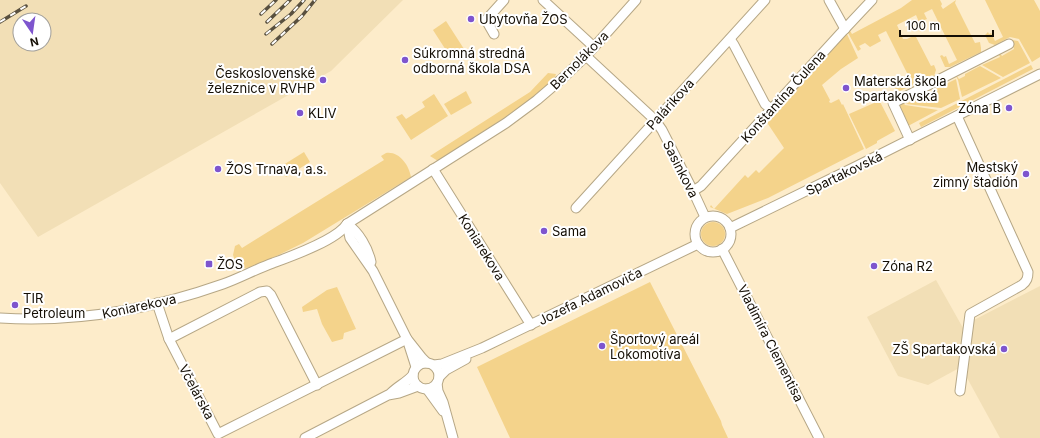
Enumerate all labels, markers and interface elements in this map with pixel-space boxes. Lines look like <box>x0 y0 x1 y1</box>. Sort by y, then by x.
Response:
place label: Ubytovňa ŽOS <box>479 11 568 27</box>
north arrow <box>12 12 52 52</box>
scale bar <box>900 12 993 38</box>
marker: Ubytovňa ŽOS <box>466 14 476 24</box>
text: 100 m <box>906 18 940 33</box>
street label: Bernolákova <box>546 27 612 93</box>
text: N <box>29 34 40 50</box>
place label: Súkromná stredná odborná škola DSA <box>413 45 531 76</box>
street label: Konštantína Čulena <box>737 47 829 145</box>
marker: Súkromná stredná odborná škola DSA <box>400 55 410 65</box>
place label: Československé železnice v RVHP <box>207 65 315 96</box>
place label: Materská škola Spartakovská <box>854 73 947 104</box>
marker: Československé železnice v RVHP <box>318 75 328 85</box>
street label: Palárikova <box>643 75 697 133</box>
marker: Materská škola Spartakovská <box>841 83 851 93</box>
place label: Zóna B <box>958 100 1001 116</box>
marker: Zóna B <box>1004 103 1014 113</box>
place label: KLIV <box>308 105 337 121</box>
marker: KLIV <box>295 108 305 118</box>
street label: Sasinkova <box>660 138 702 200</box>
street label: Spartakovská <box>803 148 885 198</box>
place label: Mestský zimný štadión <box>933 159 1018 190</box>
place label: ŽOS Trnava, a.s. <box>226 161 327 177</box>
marker: ŽOS Trnava, a.s. <box>213 164 223 174</box>
marker: Mestský zimný štadión <box>1021 169 1031 179</box>
street label: Koniarekova <box>455 211 509 283</box>
place label: Sama <box>552 223 586 239</box>
marker: Sama <box>539 226 549 236</box>
place label: ŽOS <box>217 256 243 272</box>
place label: Zóna R2 <box>882 258 933 274</box>
marker: ŽOS <box>204 259 214 269</box>
marker: Zóna R2 <box>869 261 879 271</box>
street label: Jozefa Adamoviča <box>535 264 645 328</box>
street label: Vladimíra Clementisa <box>735 282 807 404</box>
place label: TIR Petroleum <box>23 290 85 321</box>
street label: Koniarekova <box>100 290 178 322</box>
marker: TIR Petroleum <box>10 300 20 310</box>
place label: Športový areál Lokomotíva <box>610 331 699 362</box>
marker: Športový areál Lokomotíva <box>597 341 607 351</box>
place label: ZŠ Spartakovská <box>892 341 996 357</box>
marker: ZŠ Spartakovská <box>999 344 1009 354</box>
street label: Včelárska <box>176 362 218 422</box>

